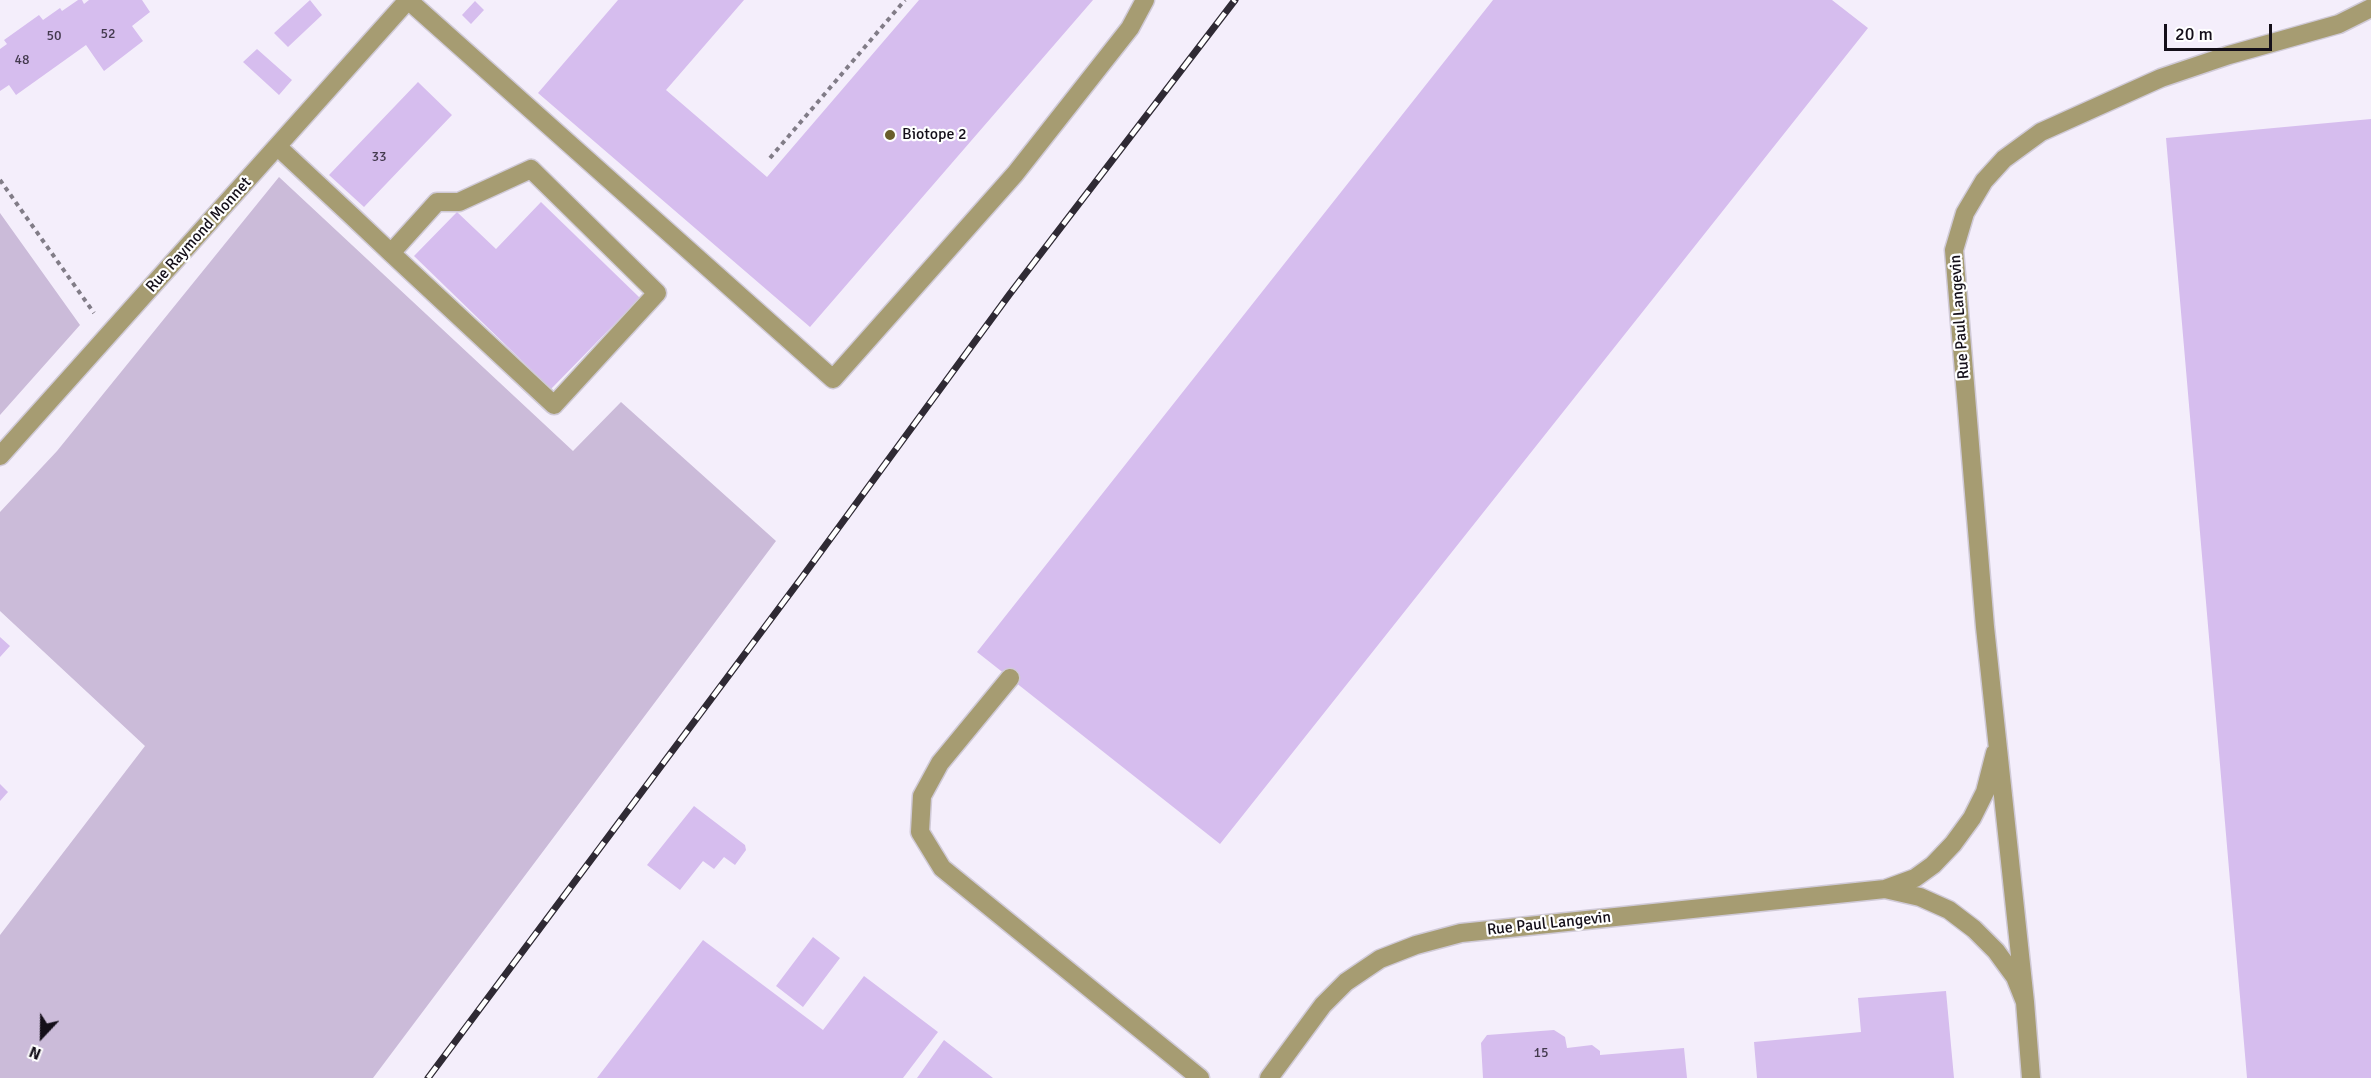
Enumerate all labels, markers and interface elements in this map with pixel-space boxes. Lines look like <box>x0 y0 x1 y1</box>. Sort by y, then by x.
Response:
scale bar <box>2167 12 2275 50</box>
text: 20 m <box>2175 23 2213 45</box>
house number: 52 <box>100 26 116 42</box>
house number: 50 <box>46 28 62 44</box>
house number: 48 <box>14 52 30 68</box>
place label: Biotope 2 <box>902 125 967 145</box>
marker: Biotope 2 <box>883 128 897 142</box>
house number: 33 <box>371 149 387 165</box>
street label: Rue Raymond Monnet <box>142 173 256 297</box>
street label: Rue Paul Langevin <box>1946 254 1974 380</box>
street label: Rue Paul Langevin <box>1486 908 1612 940</box>
north arrow <box>12 1006 72 1066</box>
text: N <box>26 1041 44 1064</box>
house number: 15 <box>1533 1045 1549 1061</box>

